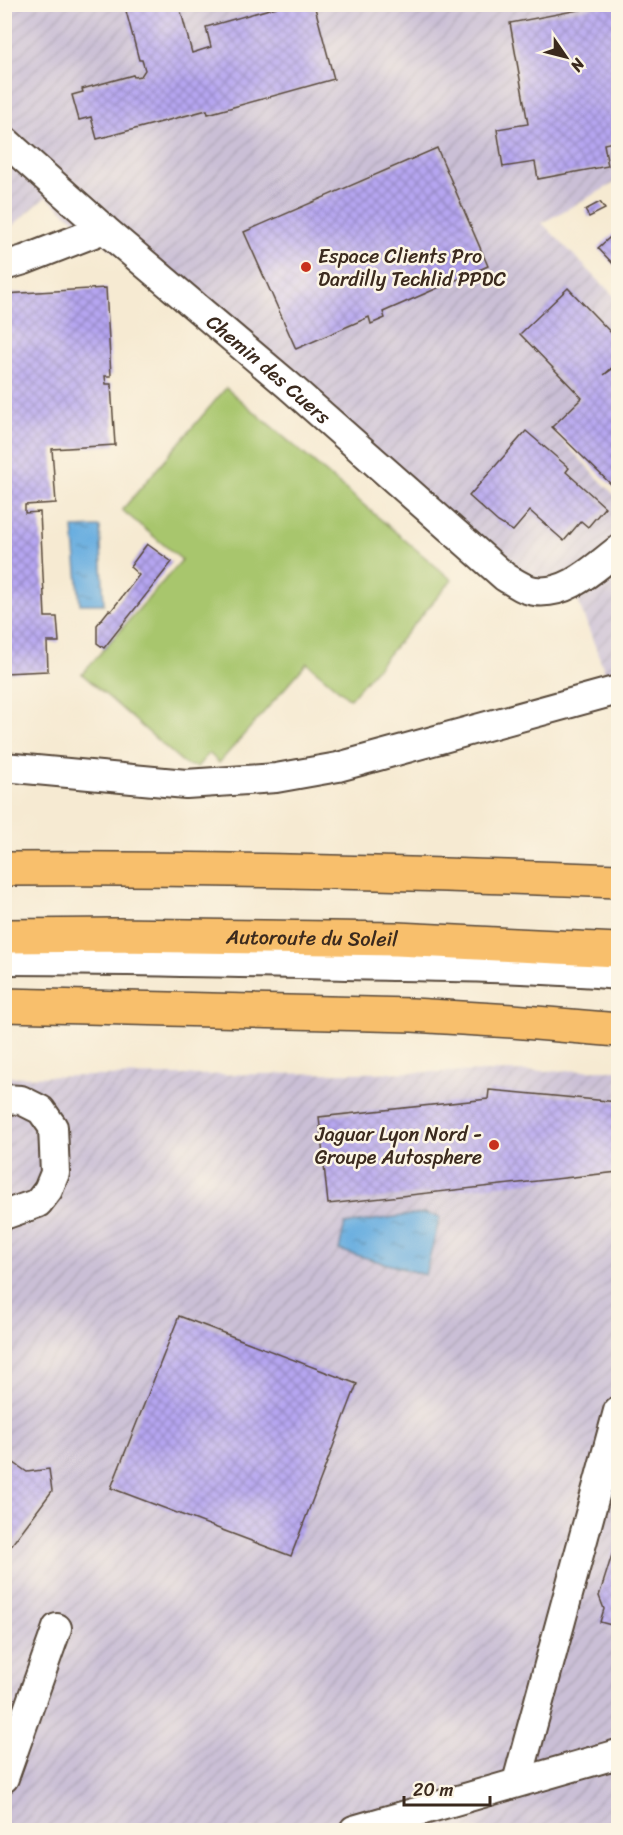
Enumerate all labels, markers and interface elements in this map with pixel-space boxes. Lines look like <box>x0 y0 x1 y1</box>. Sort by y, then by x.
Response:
north arrow <box>536 27 596 87</box>
text: N <box>562 52 594 79</box>
place label: Espace Clients Pro Dardilly Techlid PPDC <box>318 239 506 297</box>
marker: Espace Clients Pro Dardilly Techlid PPDC <box>299 260 313 274</box>
street label: Chemin des Cuers <box>198 305 339 434</box>
street label: Autoroute du Soleil <box>225 920 398 957</box>
place label: Jaguar Lyon Nord - Groupe Autosphere <box>314 1117 482 1175</box>
marker: Jaguar Lyon Nord - Groupe Autosphere <box>487 1138 501 1152</box>
scale bar <box>404 1769 490 1807</box>
text: 20 m <box>413 1774 453 1806</box>

